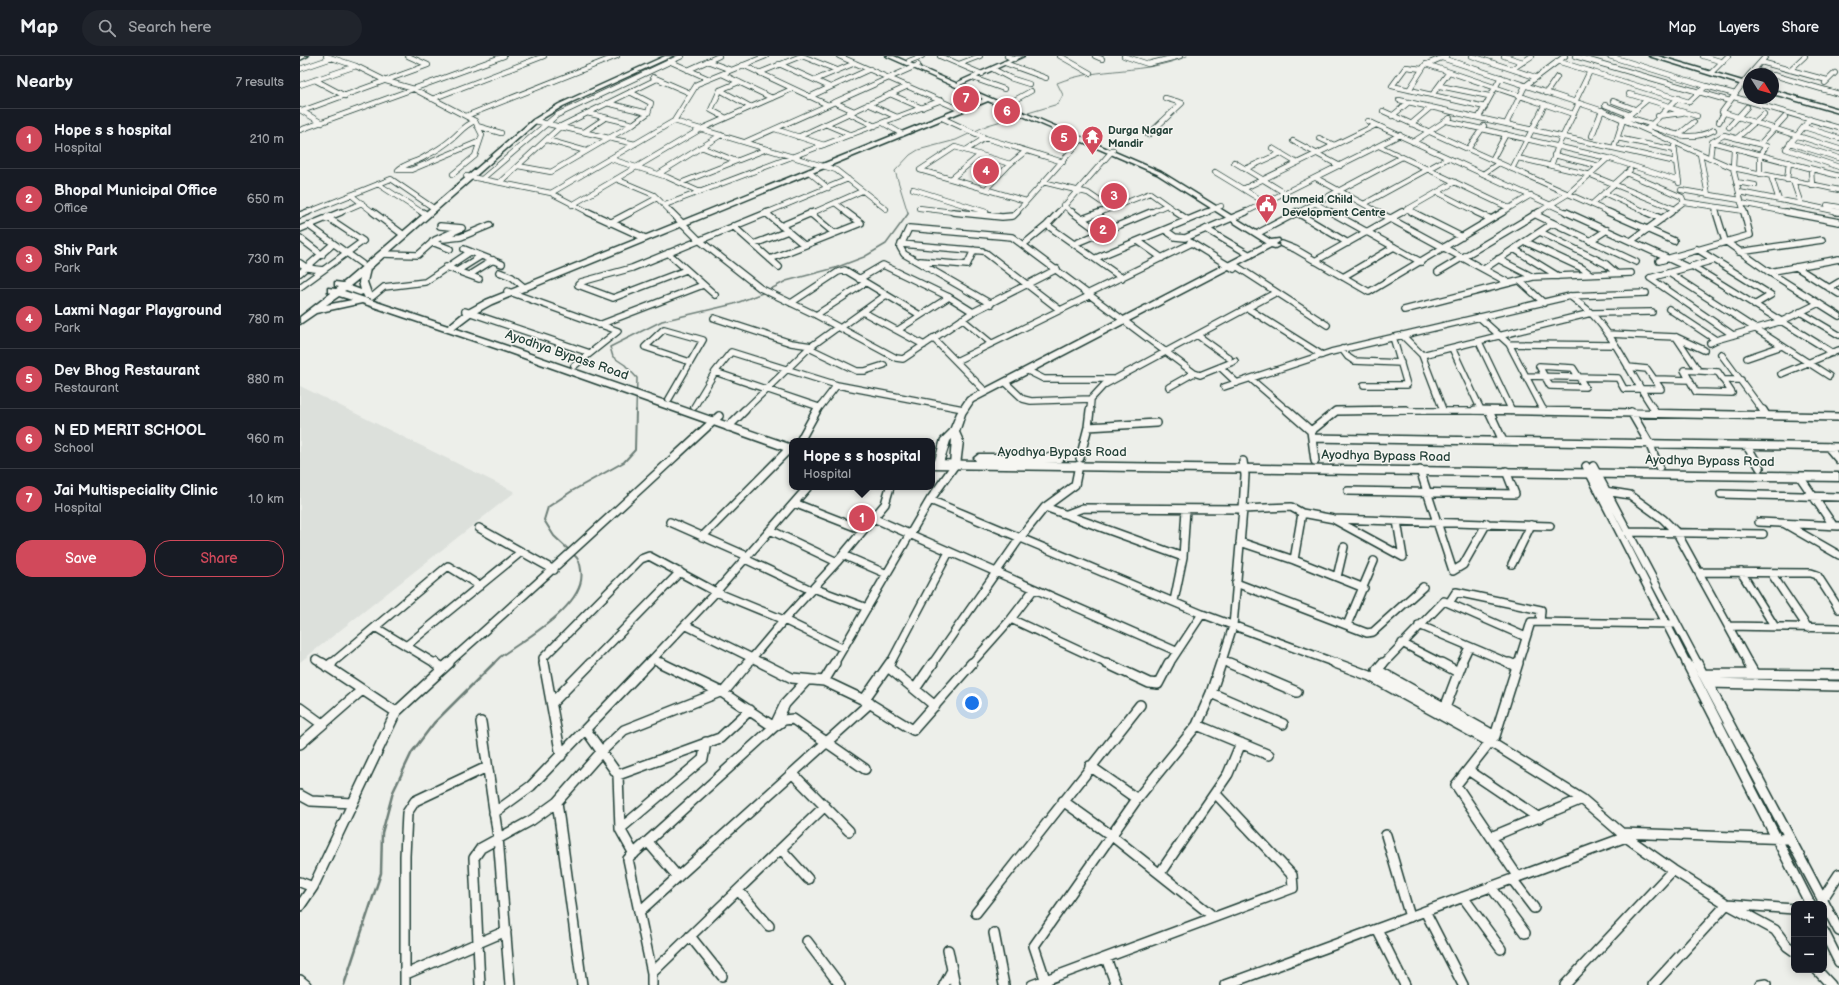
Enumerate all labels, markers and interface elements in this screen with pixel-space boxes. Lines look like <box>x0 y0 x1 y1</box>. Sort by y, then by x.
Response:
search box <box>82 10 362 46</box>
text: Map <box>20 16 58 39</box>
icon: search <box>96 17 118 39</box>
text: Search here <box>128 18 211 37</box>
text: Map <box>1668 19 1696 36</box>
text: Layers <box>1718 19 1760 36</box>
text: Share <box>1782 19 1819 36</box>
north arrow <box>1743 68 1779 104</box>
text: Nearby <box>16 72 73 92</box>
text: 7 results <box>236 74 284 90</box>
pin: 7 <box>953 84 979 114</box>
pin: 6 <box>994 96 1020 126</box>
text: Hope s s hospital <box>54 121 171 140</box>
pin: 5 <box>1051 123 1077 153</box>
temple icon: Durga Nagar Mandir <box>1079 123 1105 156</box>
place label: Durga Nagar Mandir <box>1108 124 1174 150</box>
text: 1 <box>26 131 32 147</box>
text: 210 m <box>250 131 284 147</box>
text: Hospital <box>54 140 102 156</box>
pin: 4 <box>973 156 999 186</box>
text: Bhopal Municipal Office <box>54 181 217 200</box>
pin: 3 <box>1101 181 1127 211</box>
text: 2 <box>25 191 33 207</box>
text: 650 m <box>247 191 284 207</box>
public building icon: Ummeid Child Development Centre <box>1254 192 1280 225</box>
place label: Ummeid Child Development Centre <box>1282 193 1386 219</box>
text: Office <box>54 200 88 216</box>
pin: 2 <box>1090 215 1116 245</box>
text: Shiv Park <box>54 241 117 260</box>
text: 3 <box>25 251 33 267</box>
text: 730 m <box>248 251 284 267</box>
text: Park <box>54 260 80 276</box>
text: Laxmi Nagar Playground <box>54 301 222 320</box>
text: 4 <box>25 311 33 327</box>
text: 780 m <box>248 311 284 327</box>
text: Park <box>54 320 80 336</box>
street label: Ayodhya Bypass Road <box>503 326 631 384</box>
text: Dev Bhog Restaurant <box>54 361 200 380</box>
text: 5 <box>25 371 33 387</box>
text: 880 m <box>247 371 284 387</box>
text: Restaurant <box>54 380 119 396</box>
text: N ED MERIT SCHOOL <box>54 421 206 440</box>
text: 6 <box>25 431 33 447</box>
text: 960 m <box>247 431 284 447</box>
popup <box>789 438 935 490</box>
text: School <box>54 440 94 456</box>
street label: Ayodhya Bypass Road <box>997 444 1127 460</box>
text: Hope s s hospital <box>803 447 921 466</box>
street label: Ayodhya Bypass Road <box>1321 447 1451 465</box>
street label: Ayodhya Bypass Road <box>1645 452 1775 470</box>
text: Hospital <box>803 466 851 482</box>
text: Jai Multispeciality Clinic <box>54 481 218 500</box>
text: 7 <box>25 491 33 507</box>
text: 1.0 km <box>248 491 284 507</box>
text: Hospital <box>54 500 102 516</box>
pin: 1 <box>849 503 875 533</box>
button: Save <box>16 540 146 577</box>
button: Share <box>154 540 284 577</box>
your location <box>962 693 982 713</box>
map controls <box>1791 901 1827 973</box>
button: + <box>1791 901 1827 937</box>
button: − <box>1791 937 1827 973</box>

